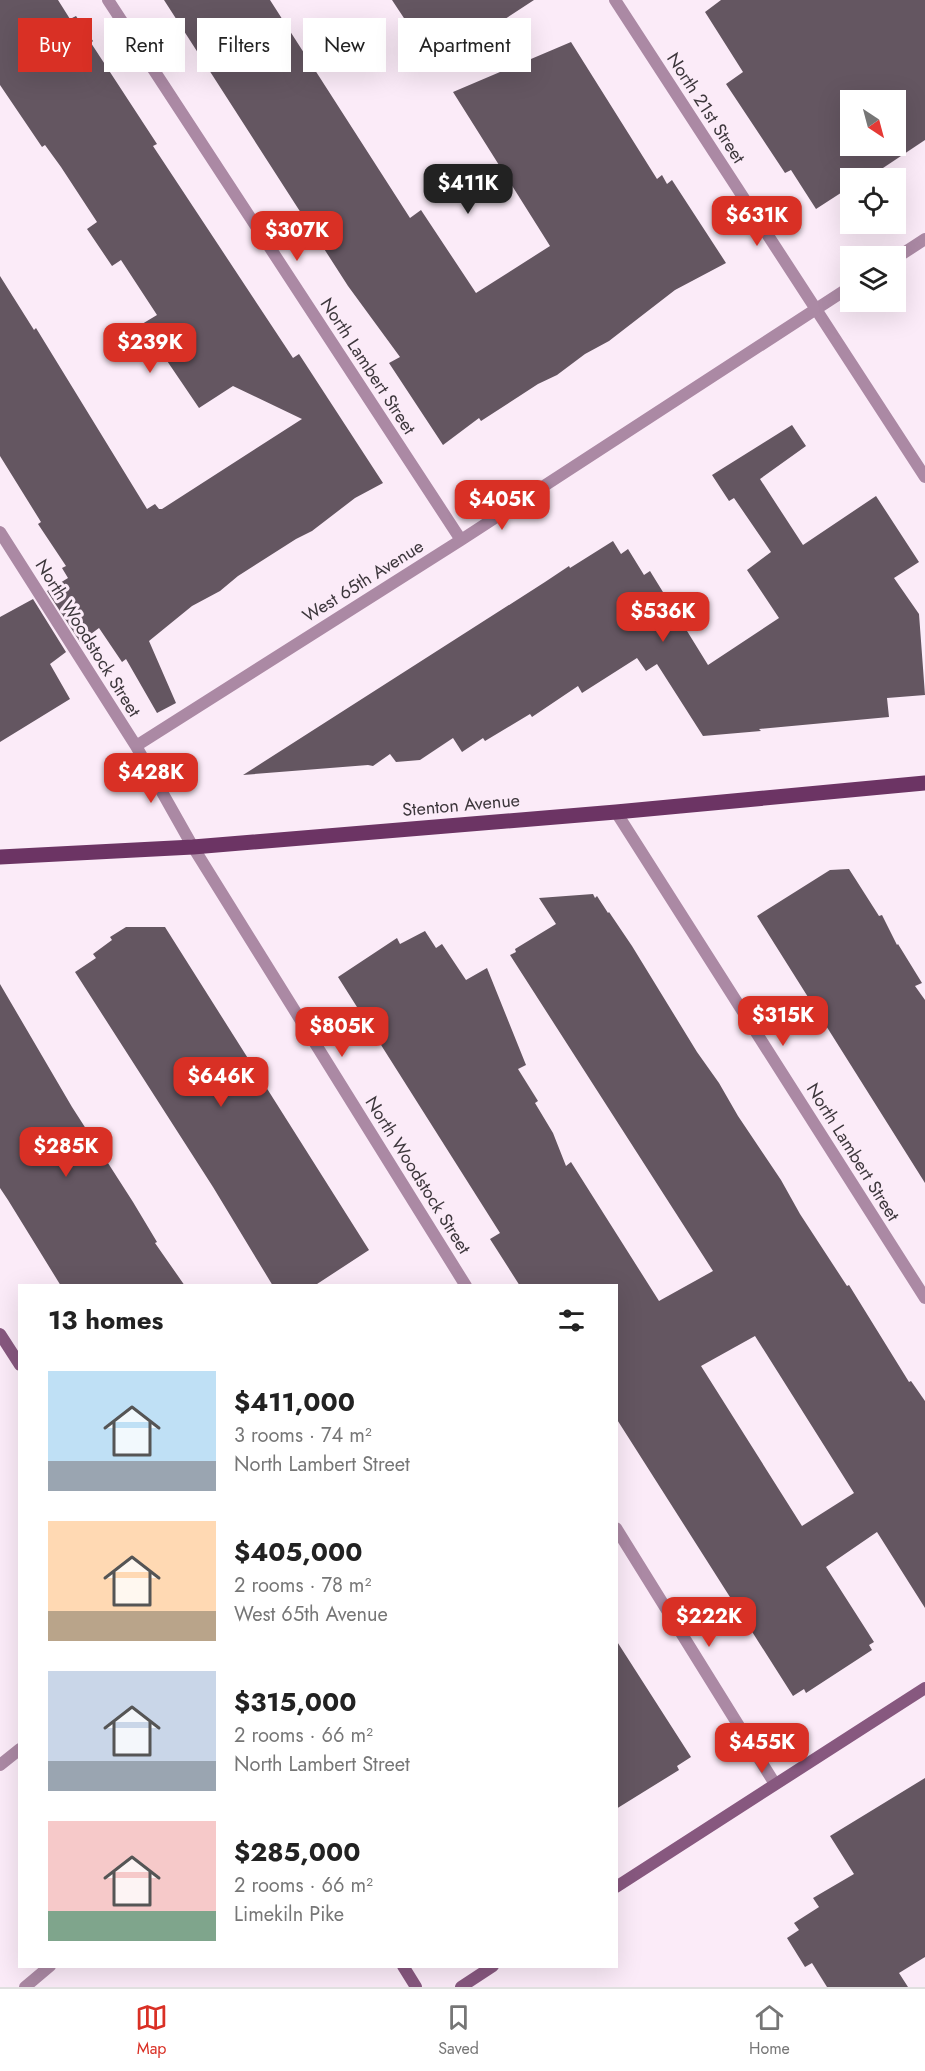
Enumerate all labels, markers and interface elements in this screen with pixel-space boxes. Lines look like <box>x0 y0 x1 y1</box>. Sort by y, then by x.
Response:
chip: Buy <box>18 18 92 72</box>
chip: Rent <box>104 18 185 72</box>
chip: Filters <box>197 18 291 72</box>
chip: New <box>303 18 386 72</box>
chip: Apartment <box>398 18 531 72</box>
street label: North 21st Street <box>660 48 752 169</box>
north arrow <box>840 90 906 156</box>
map controls <box>840 90 906 312</box>
pin: $411K <box>426 164 510 215</box>
button: locate <box>840 168 906 234</box>
text: $411K <box>438 169 498 198</box>
pin: $631K <box>715 196 799 247</box>
text: $631K <box>726 201 788 230</box>
pin: $307K <box>255 211 339 262</box>
text: $307K <box>265 216 329 245</box>
button: layers <box>840 246 906 312</box>
street label: North Lambert Street <box>314 293 422 440</box>
pin: $239K <box>108 323 192 374</box>
text: $239K <box>117 328 183 357</box>
pin: $405K <box>460 480 544 531</box>
text: $405K <box>469 485 535 514</box>
street label: West 65th Avenue <box>297 533 429 629</box>
street label: North Woodstock Street <box>29 554 148 723</box>
pin: $536K <box>621 592 705 643</box>
text: $536K <box>630 597 696 626</box>
pin: $428K <box>109 753 193 804</box>
text: $428K <box>118 758 184 787</box>
street label: Stenton Avenue <box>401 787 521 823</box>
pin: $315K <box>741 996 825 1047</box>
text: $315K <box>752 1001 814 1030</box>
pin: $805K <box>300 1007 384 1058</box>
text: $805K <box>309 1012 375 1041</box>
pin: $646K <box>179 1057 263 1108</box>
text: $646K <box>187 1062 255 1091</box>
street label: North Lambert Street <box>800 1078 906 1227</box>
street label: North Woodstock Street <box>359 1091 478 1260</box>
pin: $285K <box>24 1127 108 1178</box>
text: $285K <box>34 1132 98 1161</box>
text: 13 homes <box>48 1301 163 1339</box>
icon: filters <box>555 1304 588 1337</box>
text: $411,000 <box>234 1383 355 1421</box>
icon: home <box>96 1395 168 1467</box>
text: 3 rooms · 74 m² <box>234 1421 372 1450</box>
text: North Lambert Street <box>234 1450 410 1479</box>
text: $405,000 <box>234 1533 362 1571</box>
icon: home <box>96 1545 168 1617</box>
text: 2 rooms · 78 m² <box>234 1571 371 1600</box>
pin: $222K <box>667 1597 751 1648</box>
text: West 65th Avenue <box>234 1600 388 1629</box>
text: $222K <box>676 1602 742 1631</box>
text: $315,000 <box>234 1683 356 1721</box>
icon: home <box>96 1695 168 1767</box>
text: 2 rooms · 66 m² <box>234 1721 373 1750</box>
pin: $455K <box>720 1723 804 1774</box>
text: $455K <box>729 1728 795 1757</box>
text: North Lambert Street <box>234 1750 410 1779</box>
text: $285,000 <box>234 1833 360 1871</box>
icon: home <box>96 1845 168 1917</box>
text: 2 rooms · 66 m² <box>234 1871 373 1900</box>
text: Limekiln Pike <box>234 1900 344 1929</box>
tab: Map <box>135 2001 168 2060</box>
tab: Saved <box>438 2001 479 2060</box>
tab: Home <box>749 2001 790 2060</box>

